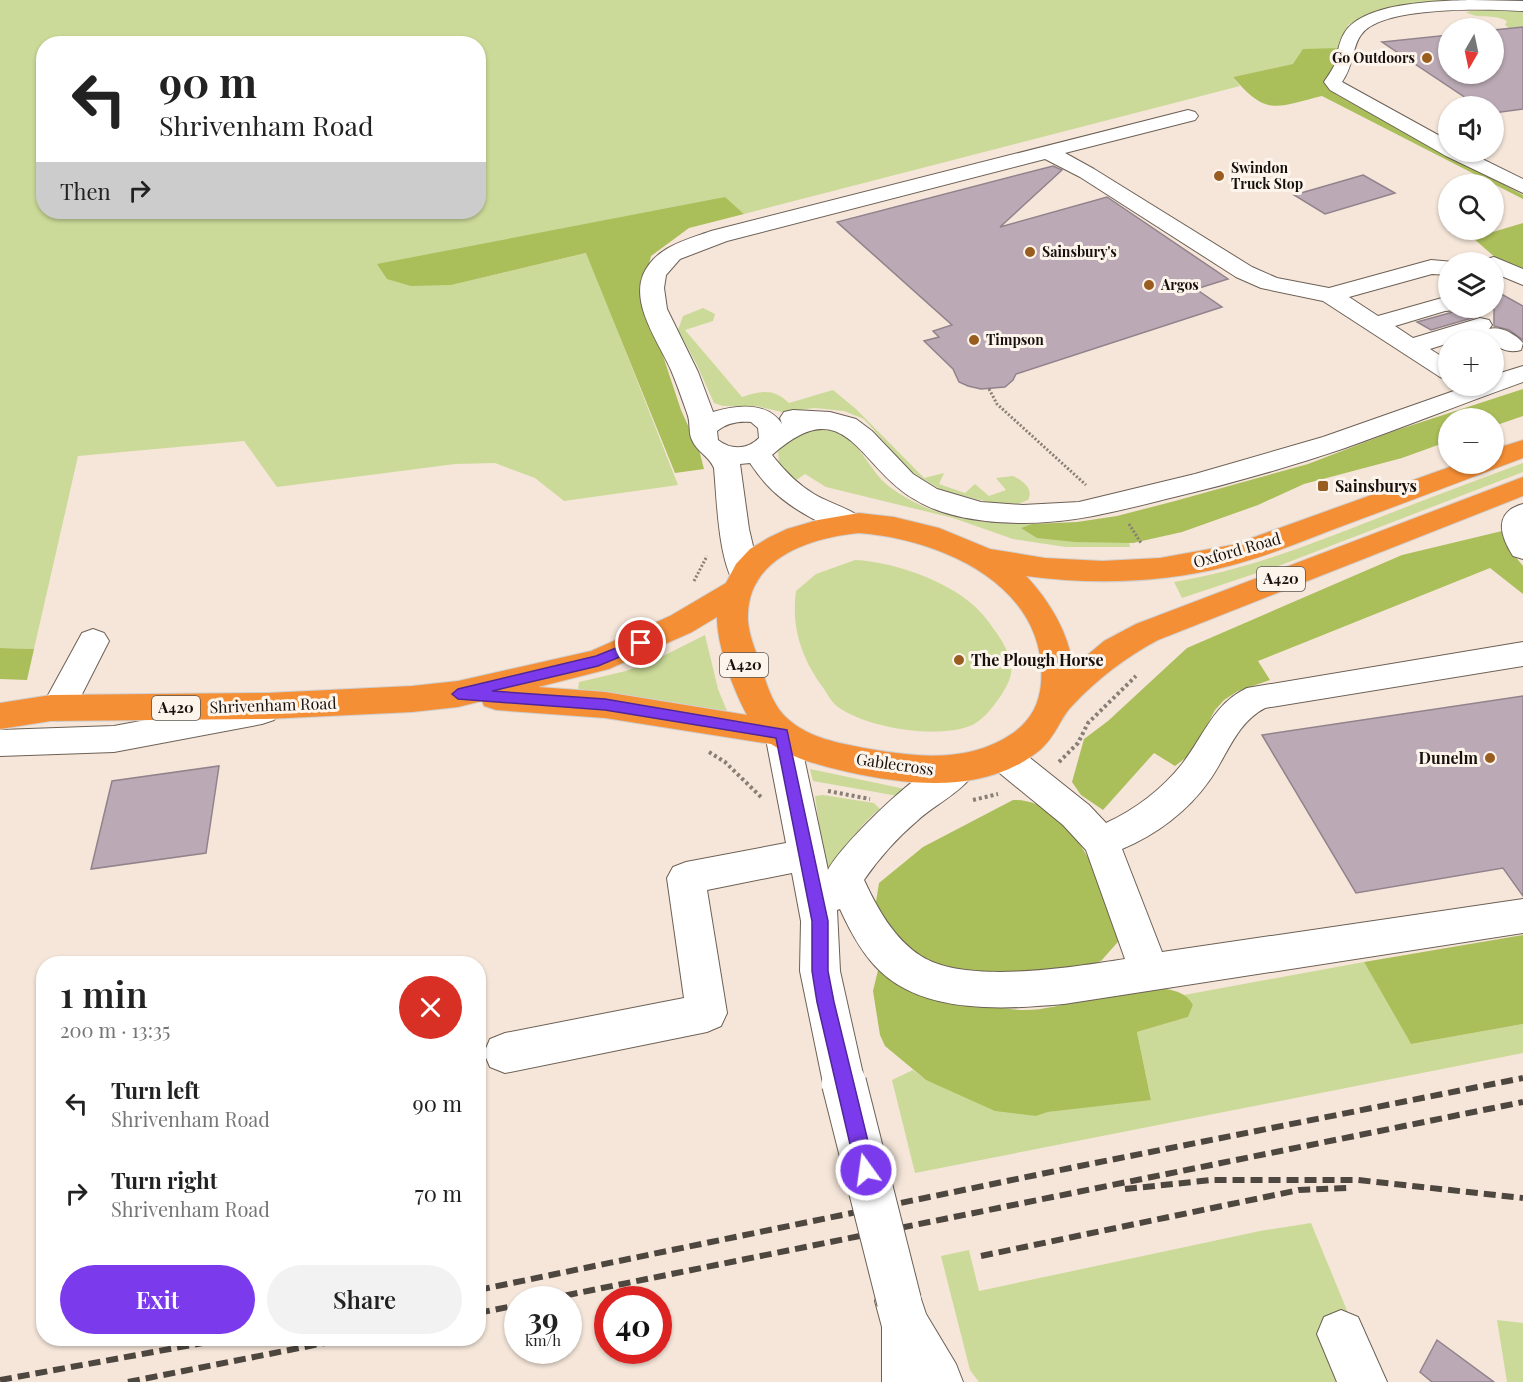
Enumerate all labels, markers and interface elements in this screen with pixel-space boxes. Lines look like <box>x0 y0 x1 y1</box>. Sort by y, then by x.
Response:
north arrow <box>1438 18 1504 84</box>
map controls <box>1438 18 1504 474</box>
place label: Go Outdoors <box>1332 48 1415 67</box>
marker: Go Outdoors <box>1420 51 1434 65</box>
text: 90 m <box>159 53 257 109</box>
icon: left <box>60 60 138 138</box>
button: sound <box>1438 96 1504 162</box>
text: Shrivenham Road <box>159 107 374 143</box>
place label: Swindon Truck Stop <box>1231 158 1303 193</box>
marker: Swindon Truck Stop <box>1212 169 1226 183</box>
icon: right <box>123 174 156 207</box>
button: search <box>1438 174 1504 240</box>
text: Then <box>60 176 111 206</box>
place label: Sainsbury's <box>1042 242 1117 261</box>
marker: Sainsbury's <box>1023 245 1037 259</box>
button: layers <box>1438 252 1504 318</box>
place label: Argos <box>1160 275 1199 294</box>
marker: Argos <box>1142 278 1156 292</box>
place label: Timpson <box>986 330 1044 349</box>
button: + <box>1438 330 1504 396</box>
marker: Timpson <box>967 333 981 347</box>
button: − <box>1438 408 1504 474</box>
place label: Sainsburys <box>1335 475 1417 496</box>
marker: Sainsburys <box>1316 479 1330 493</box>
street label: Oxford Road <box>1191 527 1283 572</box>
road number: A420 <box>1257 567 1305 591</box>
pin <box>615 617 666 668</box>
icon: arrive <box>624 626 657 659</box>
place label: The Plough Horse <box>971 649 1104 670</box>
road number: A420 <box>720 653 768 677</box>
marker: The Plough Horse <box>952 653 966 667</box>
street label: Shrivenham Road <box>209 692 337 717</box>
road number: A420 <box>152 696 200 720</box>
place label: Dunelm <box>1419 747 1479 768</box>
street label: Gablecross <box>855 748 935 779</box>
marker: Dunelm <box>1483 751 1497 765</box>
text: 1 min <box>60 969 148 1017</box>
button: close <box>399 976 462 1039</box>
text: 200 m · 13:35 <box>60 1016 170 1043</box>
text: Turn left <box>111 1075 200 1105</box>
icon: left <box>60 1087 93 1120</box>
text: 90 m <box>413 1088 462 1118</box>
text: Shrivenham Road <box>111 1105 270 1132</box>
position arrow <box>834 1138 898 1202</box>
text: Turn right <box>111 1165 217 1195</box>
icon: right <box>60 1177 93 1210</box>
text: 70 m <box>415 1178 462 1208</box>
text: Shrivenham Road <box>111 1195 270 1222</box>
button: Exit <box>60 1265 255 1334</box>
button: Share <box>267 1265 462 1334</box>
speed limit sign: 40 <box>594 1286 672 1364</box>
text: 39 <box>527 1298 559 1338</box>
text: km/h <box>525 1330 561 1350</box>

